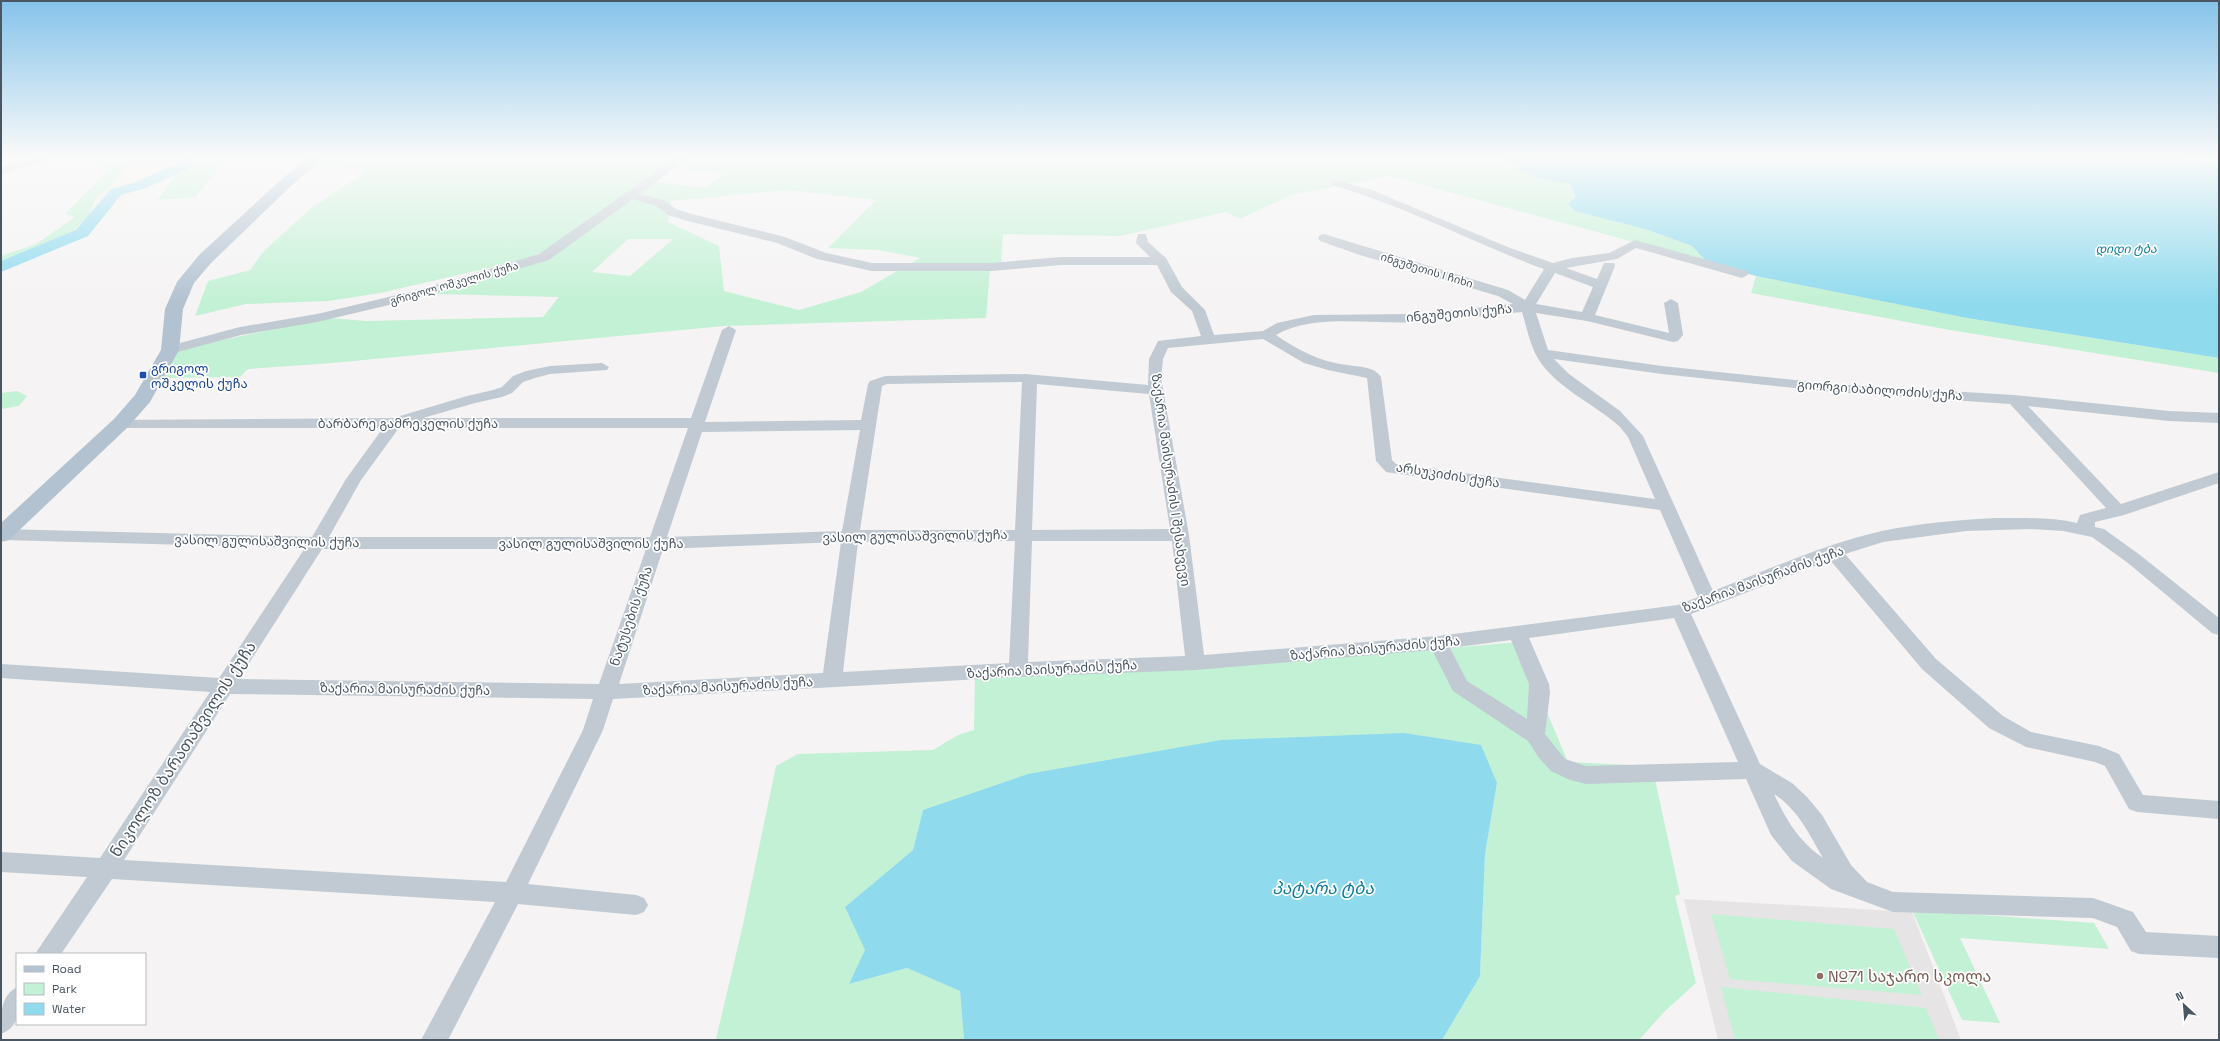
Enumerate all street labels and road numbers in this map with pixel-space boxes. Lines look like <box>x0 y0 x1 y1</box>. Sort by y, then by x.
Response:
street label: ინგუშეთის I ჩიხი <box>1379 249 1475 291</box>
street label: გრიგოლ ოშკელის ქუჩა <box>388 258 520 308</box>
street label: ინგუშეთის ქუჩა <box>1405 300 1513 326</box>
street label: ზაქარია მაისურაძის I შესახვევი <box>1148 373 1194 587</box>
street label: გიორგი ბაბილოძის ქუჩა <box>1797 376 1963 404</box>
street label: ბარბარე გამრეკელის ქუჩა <box>318 415 498 432</box>
street label: არსუკიძის ქუჩა <box>1395 458 1501 492</box>
street label: ვასილ გულისაშვილის ქუჩა <box>822 526 1008 546</box>
street label: ვასილ გულისაშვილის ქუჩა <box>174 531 360 551</box>
street label: ვასილ გულისაშვილის ქუჩა <box>498 535 684 552</box>
street label: ზაქარია მაისურაძის ქუჩა <box>1680 542 1846 616</box>
street label: ნატუსების ქუჩა <box>606 564 656 668</box>
street label: ზაქარია მაისურაძის ქუჩა <box>1289 632 1461 664</box>
street label: ნიკოლოზ ბარათაშვილის ქუჩა <box>105 637 261 861</box>
street label: ზაქარია მაისურაძის ქუჩა <box>966 656 1138 682</box>
street label: ზაქარია მაისურაძის ქუჩა <box>642 673 814 699</box>
street label: ზაქარია მაისურაძის ქუჩა <box>320 679 490 699</box>

